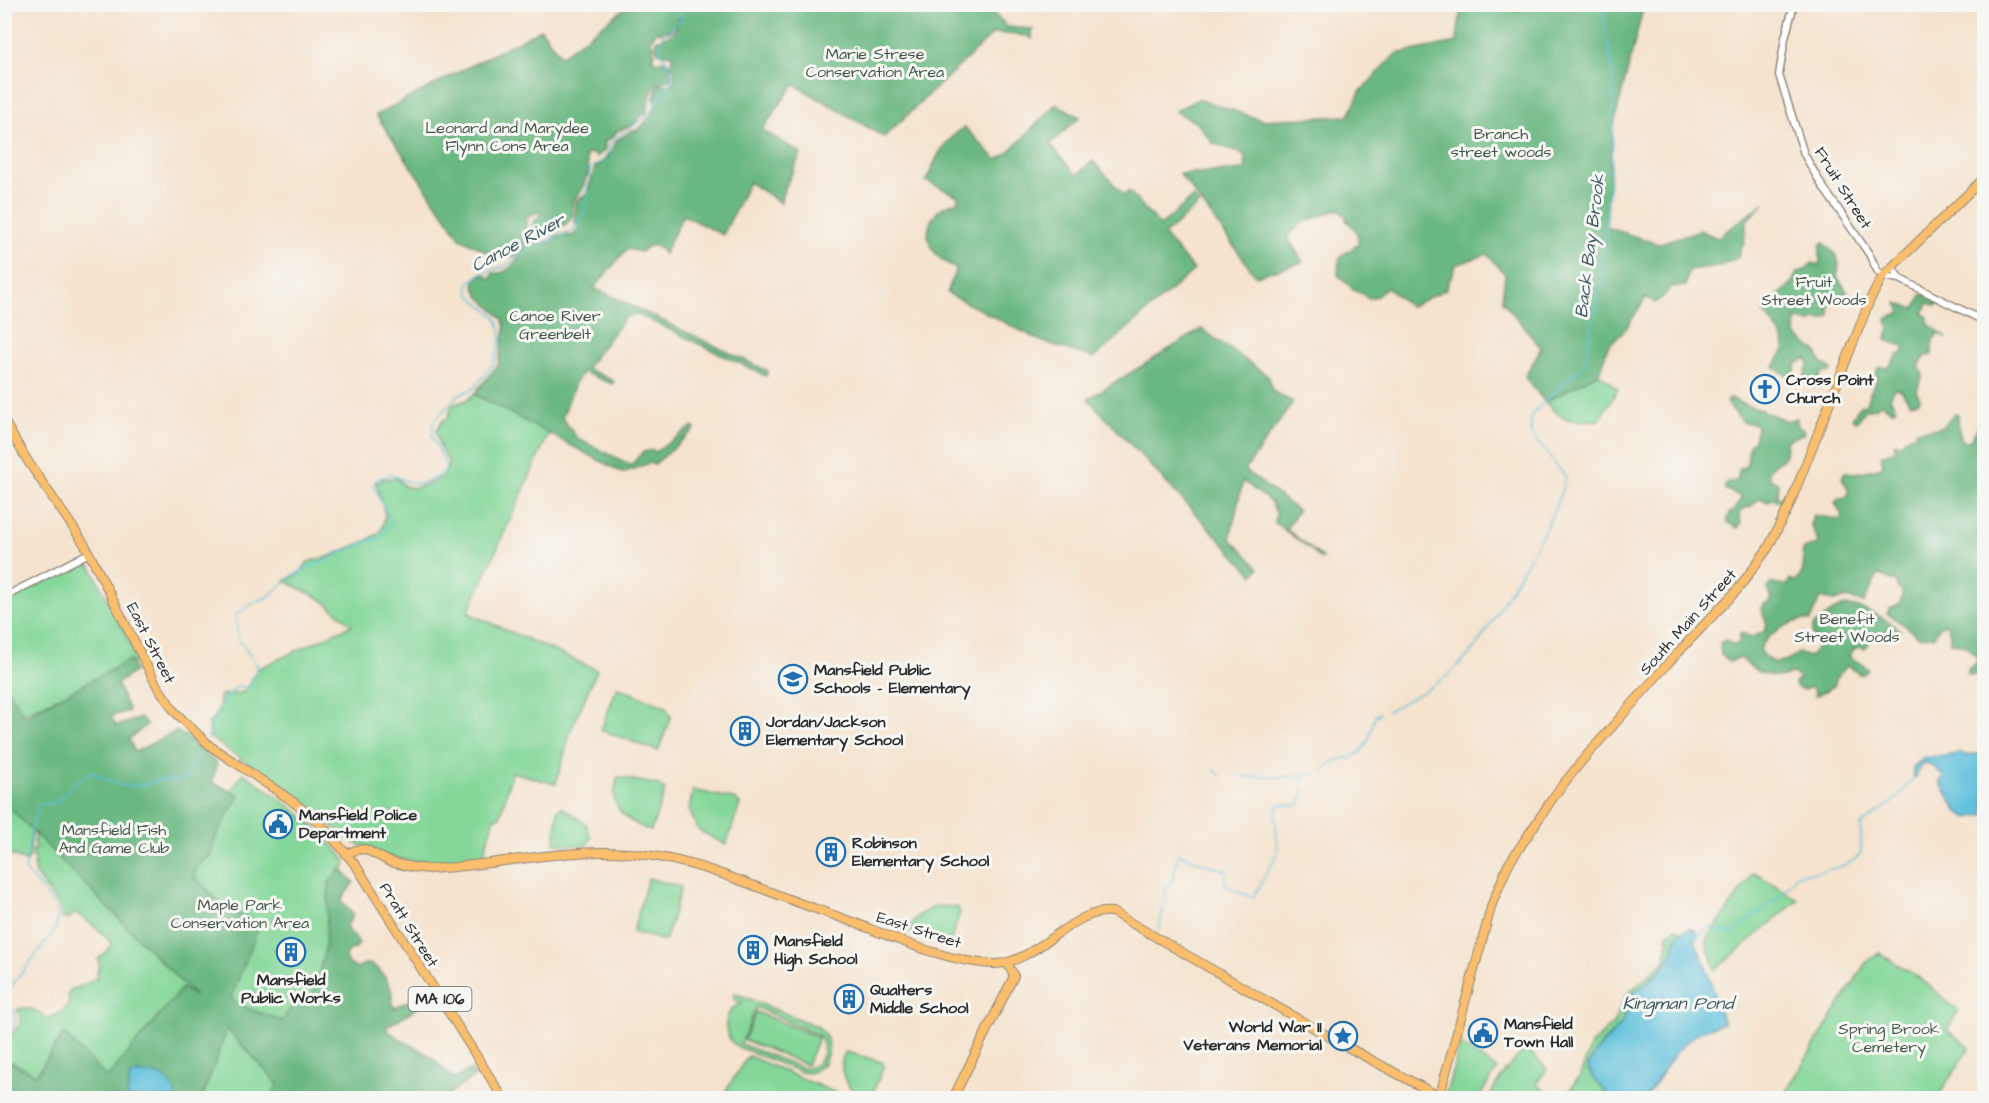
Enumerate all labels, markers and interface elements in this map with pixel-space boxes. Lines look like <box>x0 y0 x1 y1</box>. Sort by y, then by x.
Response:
park label: Marie Strese Conservation Area <box>806 43 944 83</box>
park label: Leonard and Marydee Flynn Cons Area <box>425 117 589 158</box>
park label: Branch street woods <box>1451 123 1551 163</box>
street label: Fruit Street <box>1809 143 1877 234</box>
water label: Back Bay Brook <box>1569 172 1612 319</box>
water label: Canoe River <box>467 207 571 278</box>
park label: Fruit Street Woods <box>1761 271 1867 311</box>
park label: Canoe River Greenbelt <box>509 305 601 345</box>
place label: Cross Point Church <box>1786 369 1874 409</box>
church icon: Cross Point Church <box>1749 373 1781 405</box>
street label: South Main Street <box>1634 564 1742 680</box>
street label: East Street <box>121 599 181 688</box>
park label: Benefit Street Woods <box>1794 608 1900 648</box>
place label: Mansfield Public Schools - Elementary <box>813 659 971 700</box>
school or university icon: Mansfield Public Schools - Elementary <box>777 663 809 695</box>
place label: Jordan/Jackson Elementary School <box>765 711 904 752</box>
building icon: Jordan/Jackson Elementary School <box>729 715 761 747</box>
place label: Mansfield Police Department <box>299 804 417 844</box>
public building icon: Mansfield Police Department <box>262 808 294 840</box>
park label: Mansfield Fish And Game Club <box>59 819 169 859</box>
place label: Robinson Elementary School <box>852 832 990 873</box>
building icon: Robinson Elementary School <box>815 836 847 868</box>
street label: Pratt Street <box>374 879 444 972</box>
park label: Maple Park Conservation Area <box>171 894 309 934</box>
street label: East Street <box>874 906 965 954</box>
place label: Mansfield High School <box>774 930 858 972</box>
building icon: Mansfield High School <box>737 934 769 966</box>
building icon: Mansfield Public Works <box>275 936 307 968</box>
place label: Mansfield Public Works <box>241 969 341 1009</box>
place label: Qualters Middle School <box>870 979 969 1019</box>
building icon: Qualters Middle School <box>833 983 865 1015</box>
road number: MA 106 <box>408 987 472 1011</box>
water label: Kingman Pond <box>1622 991 1737 1017</box>
place label: Mansfield Town Hall <box>1503 1013 1574 1053</box>
place label: World War II Veterans Memorial <box>1183 1016 1322 1056</box>
public building icon: Mansfield Town Hall <box>1467 1017 1499 1049</box>
park label: Spring Brook Cemetery <box>1838 1018 1940 1059</box>
place icon: World War II Veterans Memorial <box>1327 1020 1359 1052</box>

